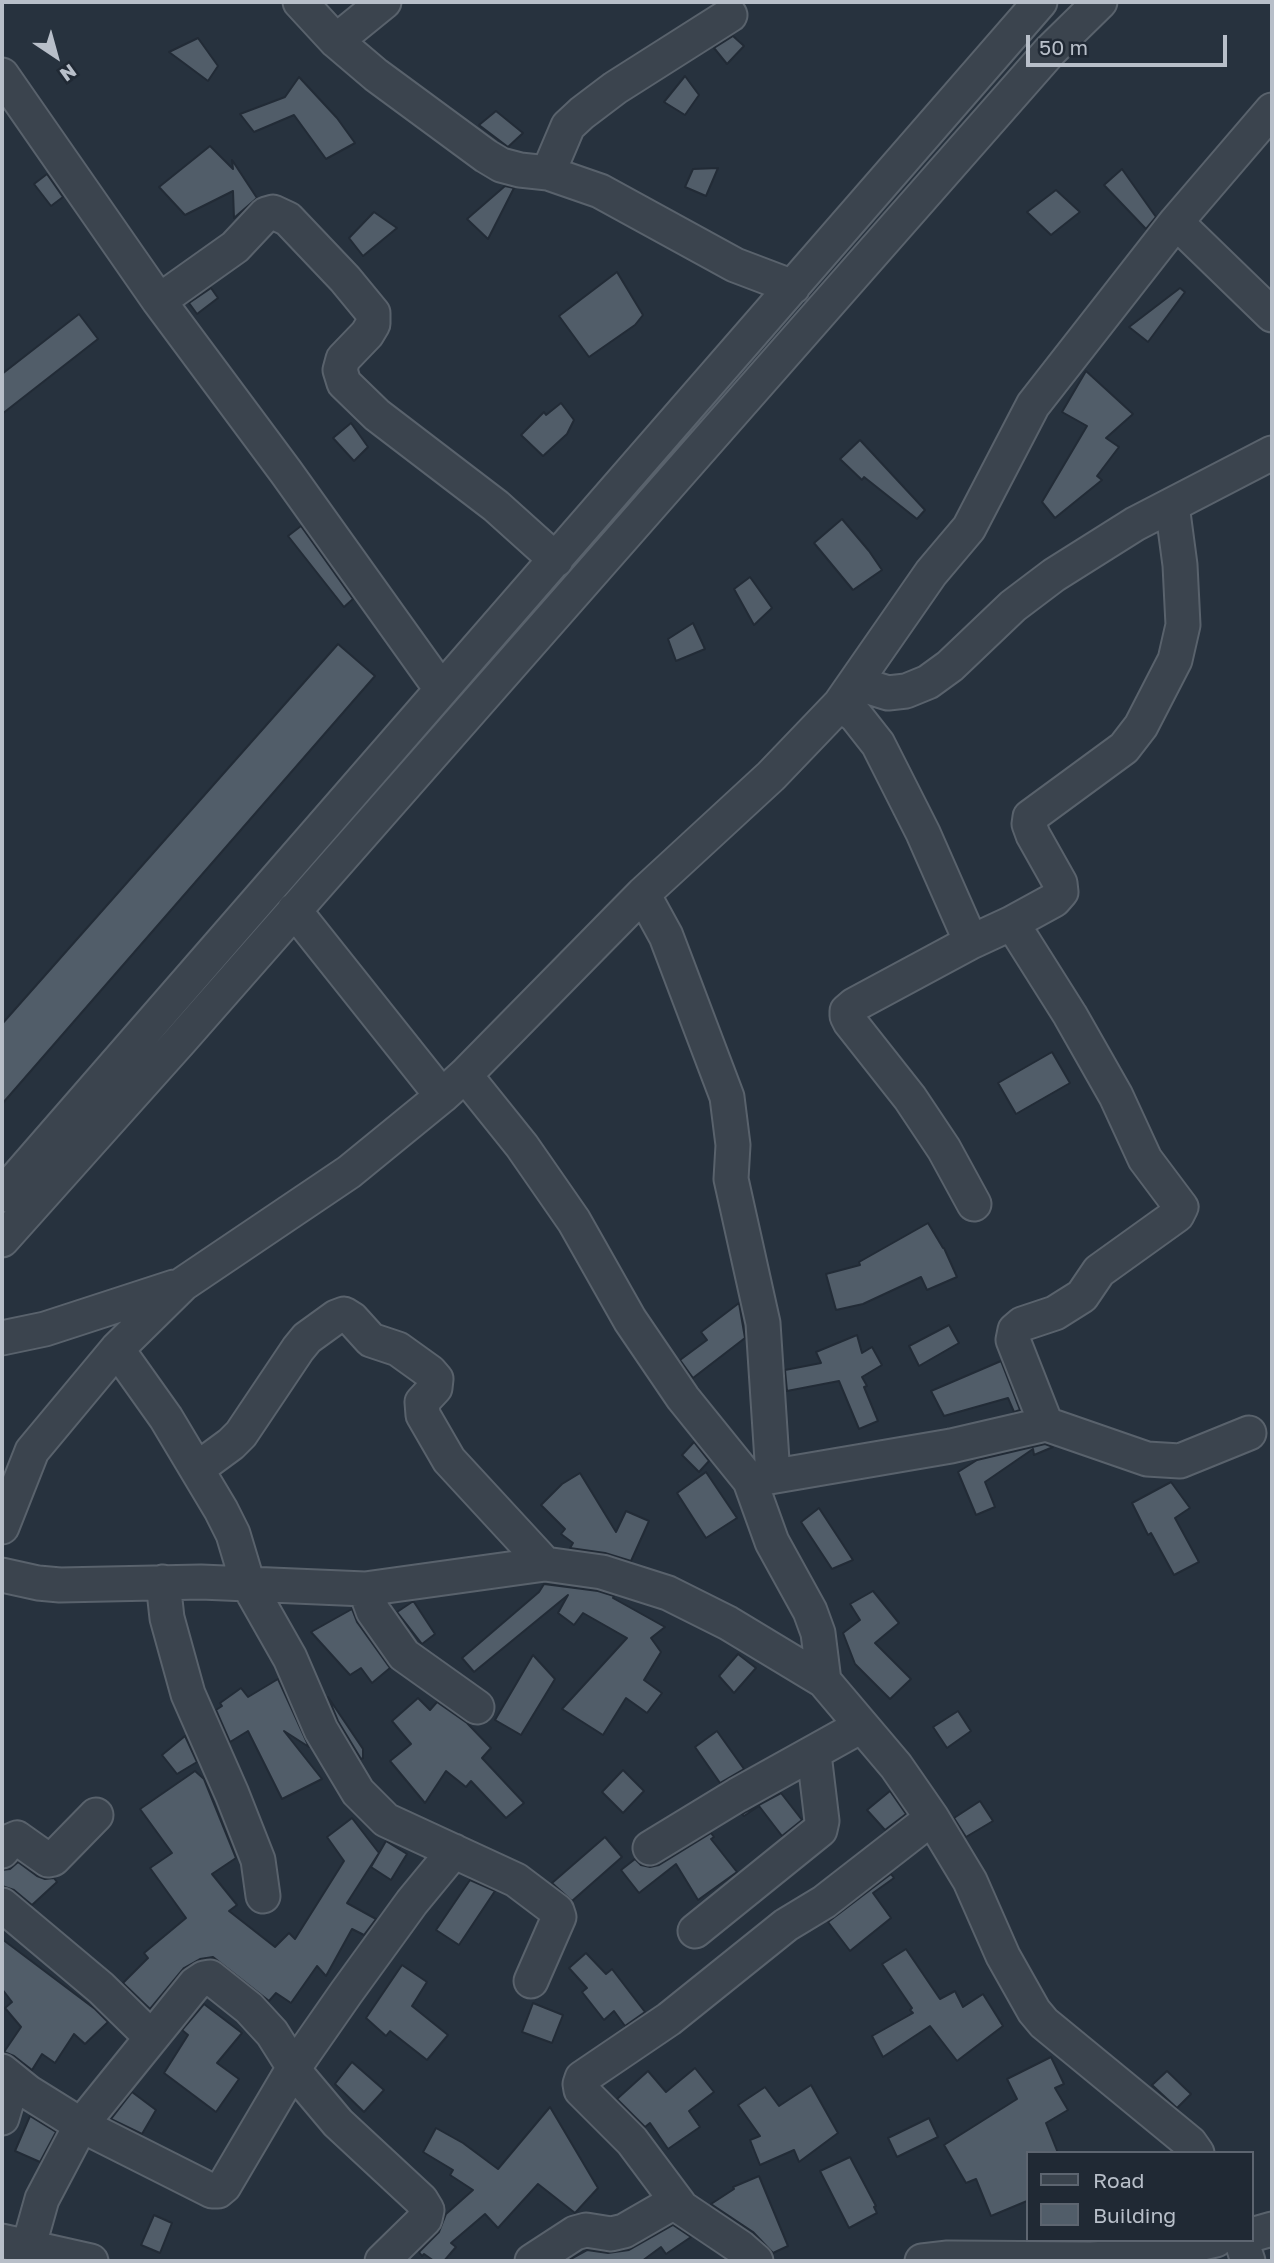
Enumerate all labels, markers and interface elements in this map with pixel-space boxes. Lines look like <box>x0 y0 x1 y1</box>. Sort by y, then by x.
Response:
north arrow <box>21 21 91 91</box>
scale bar <box>1029 21 1230 65</box>
text: 50 m <box>1039 34 1088 60</box>
text: N <box>56 60 81 87</box>
legend <box>1026 2151 1253 2242</box>
text: Road <box>1093 2167 1144 2193</box>
text: Building <box>1093 2202 1176 2228</box>

